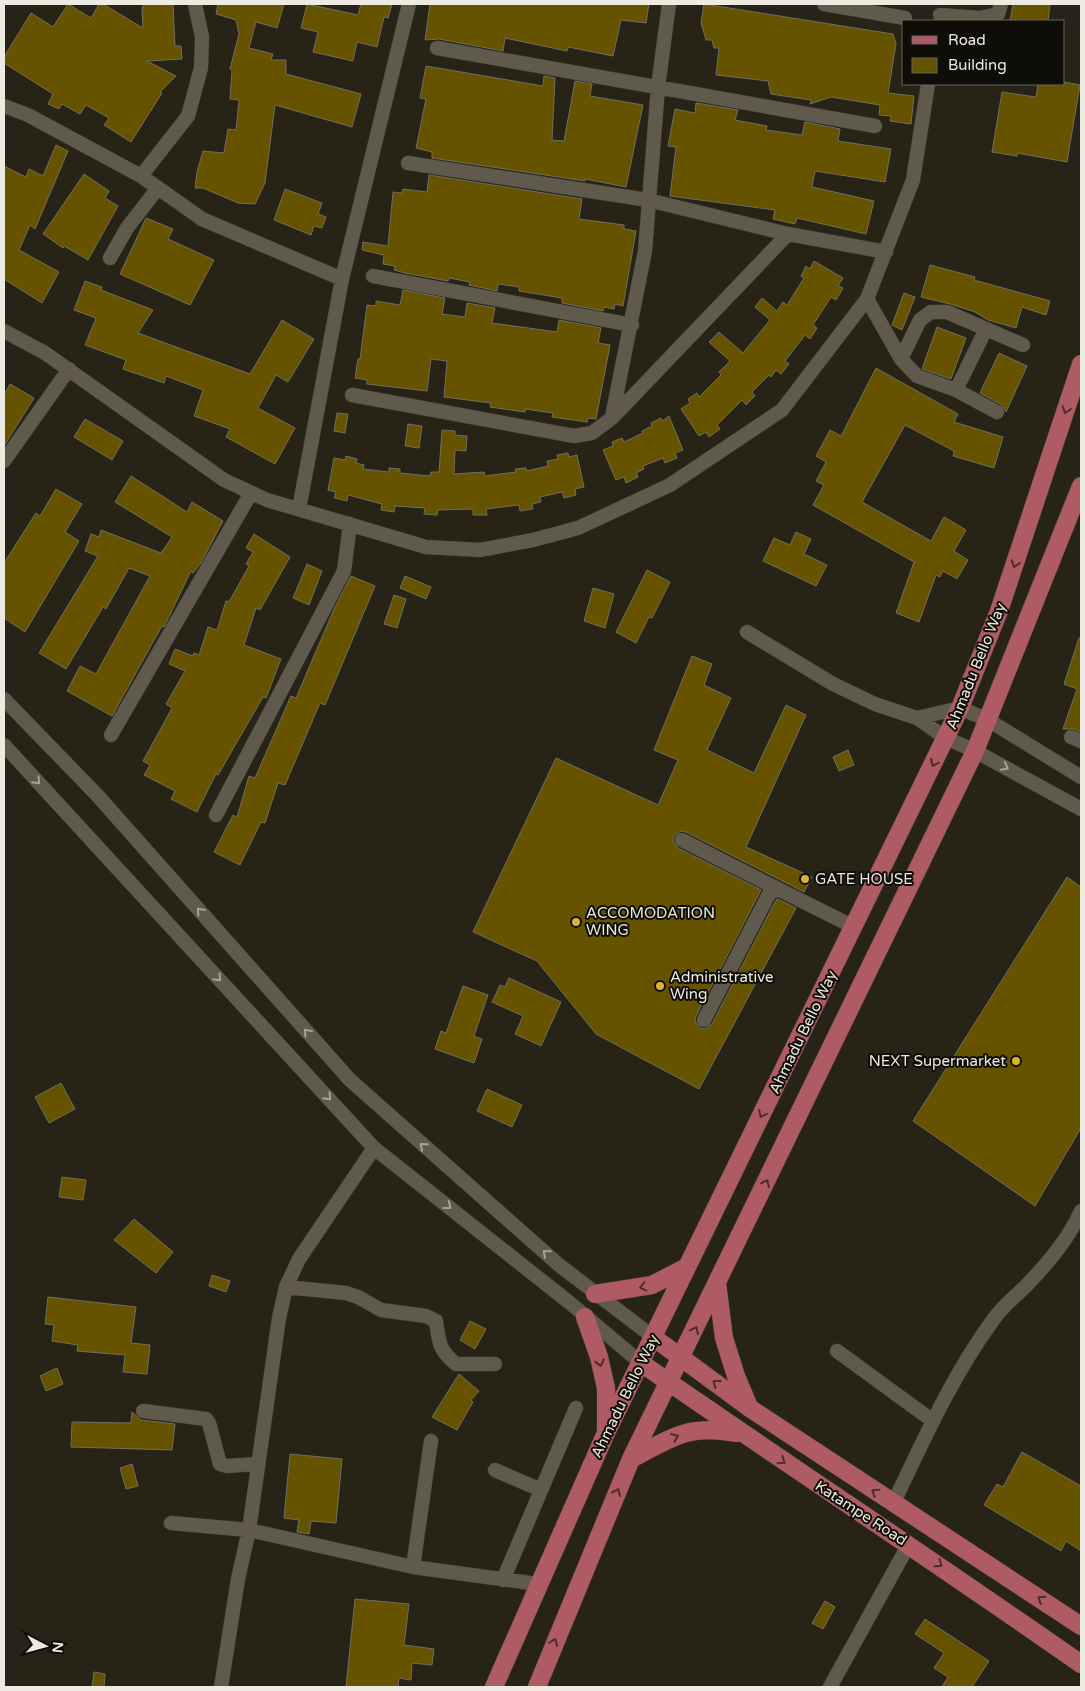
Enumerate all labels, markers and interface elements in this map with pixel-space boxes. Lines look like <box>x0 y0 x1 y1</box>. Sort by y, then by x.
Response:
legend <box>902 20 1065 85</box>
text: Road <box>948 31 986 49</box>
text: Building <box>948 56 1007 74</box>
one-way arrow <box>1062 406 1072 414</box>
one-way arrow <box>1010 560 1020 568</box>
street label: Ahmadu Bello Way <box>942 600 1010 732</box>
one-way arrow <box>929 758 940 767</box>
one-way arrow <box>1000 761 1009 771</box>
one-way arrow <box>31 775 40 784</box>
place label: GATE HOUSE <box>815 870 913 888</box>
marker: GATE HOUSE <box>799 873 811 885</box>
place label: ACCOMODATION WING <box>586 904 715 939</box>
one-way arrow <box>197 907 206 916</box>
marker: ACCOMODATION WING <box>570 916 582 928</box>
street label: Ahmadu Bello Way <box>765 967 841 1097</box>
place label: Administrative Wing <box>670 968 774 1003</box>
one-way arrow <box>212 972 221 981</box>
marker: Administrative Wing <box>654 980 666 992</box>
one-way arrow <box>304 1029 313 1038</box>
place label: NEXT Supermarket <box>869 1052 1006 1070</box>
marker: NEXT Supermarket <box>1010 1055 1022 1067</box>
one-way arrow <box>322 1092 331 1101</box>
one-way arrow <box>759 1108 769 1117</box>
one-way arrow <box>419 1143 428 1152</box>
one-way arrow <box>759 1179 770 1188</box>
one-way arrow <box>442 1201 451 1209</box>
one-way arrow <box>542 1250 551 1259</box>
one-way arrow <box>638 1281 647 1292</box>
one-way arrow <box>688 1326 698 1335</box>
street label: Ahmadu Bello Way <box>587 1331 663 1461</box>
one-way arrow <box>594 1358 605 1367</box>
one-way arrow <box>712 1380 722 1389</box>
one-way arrow <box>670 1433 679 1443</box>
one-way arrow <box>776 1455 786 1464</box>
street label: Katampe Road <box>812 1477 910 1549</box>
one-way arrow <box>611 1488 622 1497</box>
one-way arrow <box>871 1488 880 1498</box>
one-way arrow <box>933 1558 943 1567</box>
one-way arrow <box>1037 1596 1046 1605</box>
north arrow <box>20 1621 70 1671</box>
one-way arrow <box>548 1638 558 1647</box>
text: N <box>48 1641 66 1654</box>

